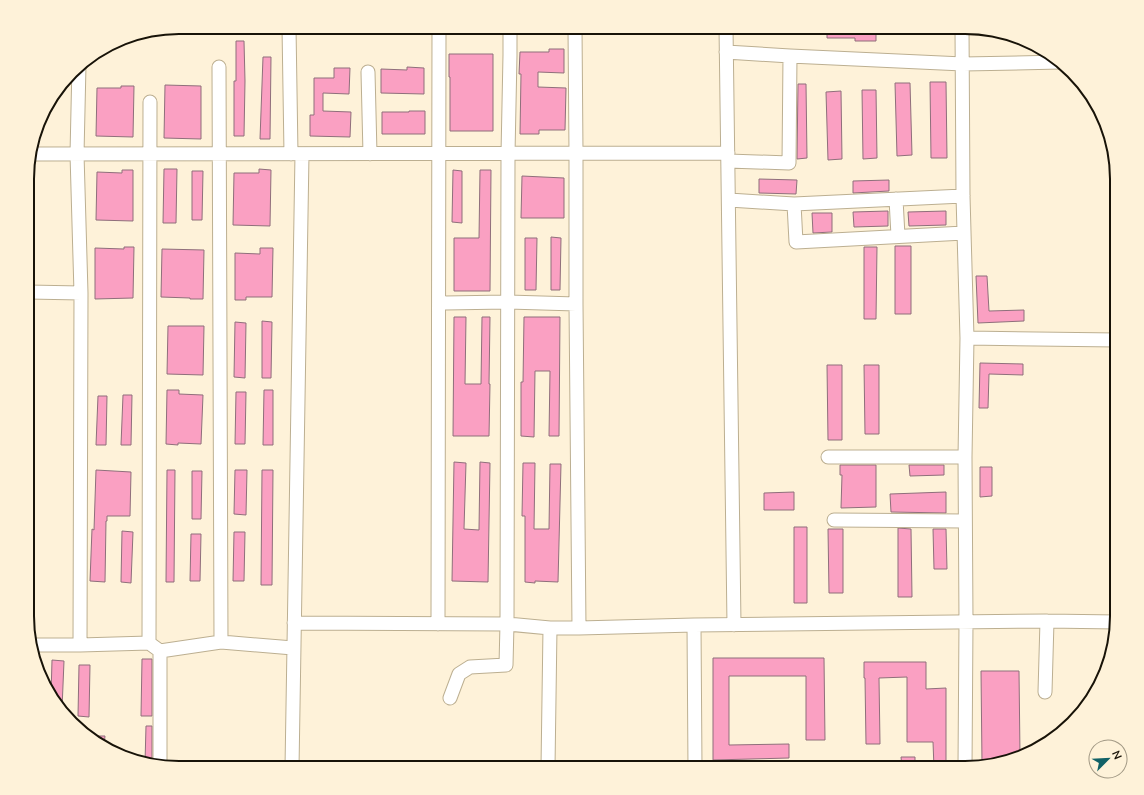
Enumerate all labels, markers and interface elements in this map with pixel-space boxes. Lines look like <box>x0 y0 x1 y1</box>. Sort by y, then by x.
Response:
north arrow <box>1088 739 1128 779</box>
text: N <box>1109 748 1125 762</box>

